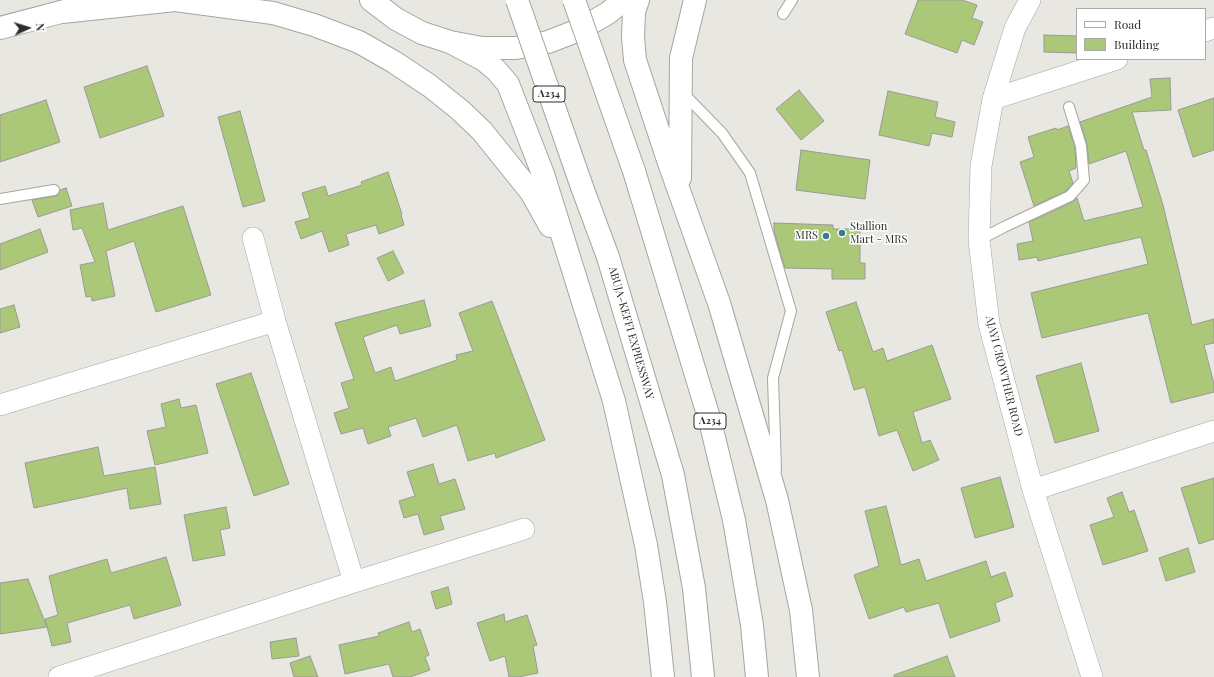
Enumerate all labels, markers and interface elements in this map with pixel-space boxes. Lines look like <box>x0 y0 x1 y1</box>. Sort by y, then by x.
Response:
north arrow <box>8 8 48 48</box>
legend <box>1076 8 1206 60</box>
text: Road <box>1114 16 1141 32</box>
text: N <box>33 23 48 32</box>
text: Building <box>1114 36 1159 52</box>
road number: A234 <box>533 86 565 102</box>
place label: Stallion Mart - MRS <box>850 220 907 246</box>
marker: Stallion Mart - MRS <box>837 228 847 238</box>
place label: MRS <box>795 229 818 243</box>
marker: MRS <box>821 231 831 241</box>
street label: ABUJA-KEFFI EXPRESSWAY <box>606 265 656 401</box>
street label: AJAYI CROWTHER ROAD <box>983 314 1025 438</box>
road number: A234 <box>694 413 726 429</box>

